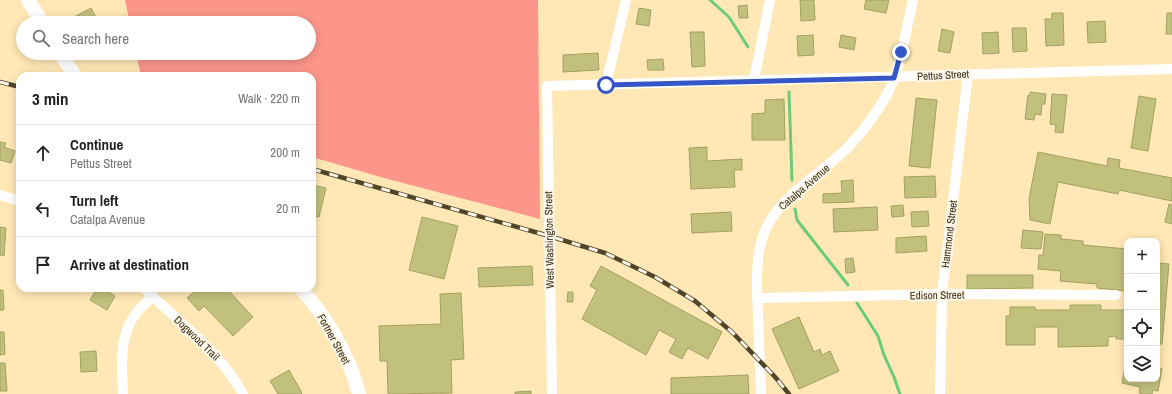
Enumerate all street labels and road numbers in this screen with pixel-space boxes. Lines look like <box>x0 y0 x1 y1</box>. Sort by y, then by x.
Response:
street label: Pettus Street <box>917 67 970 83</box>
street label: Catalpa Avenue <box>775 161 833 213</box>
street label: West Washington Street <box>541 191 557 289</box>
street label: Hammond Street <box>938 199 960 269</box>
street label: Edison Street <box>910 288 965 302</box>
street label: Fortner Street <box>314 311 354 367</box>
street label: Dogwood Trail <box>171 313 223 363</box>

